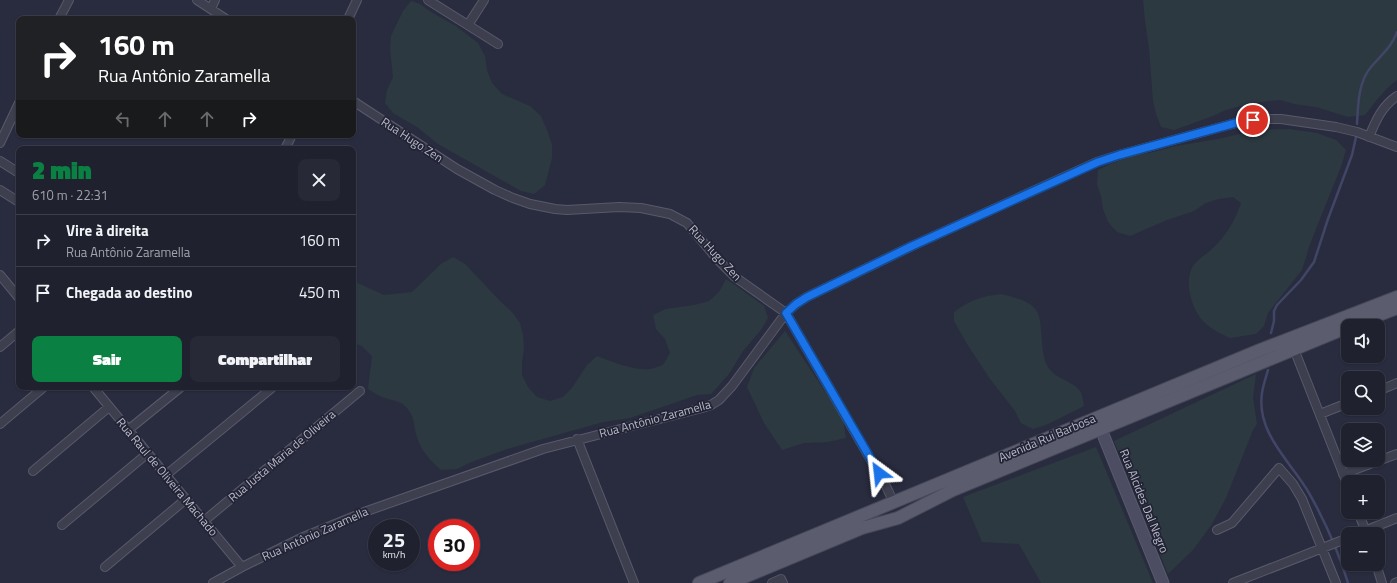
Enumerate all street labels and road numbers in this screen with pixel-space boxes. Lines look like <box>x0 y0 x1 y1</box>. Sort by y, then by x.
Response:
street label: Rua Hugo Zen <box>377 112 447 167</box>
street label: Rua Hugo Zen <box>684 220 746 285</box>
street label: Rua Antônio Zaramella <box>597 394 713 443</box>
street label: Rua Justa Maria de Oliveira <box>224 405 340 506</box>
street label: Avenida Rui Barbosa <box>995 409 1098 467</box>
street label: Rua Raul de Oliveira Machado <box>112 413 223 540</box>
street label: Rua Alcides Dal Negro <box>1115 446 1174 556</box>
street label: Rua Antônio Zaramella <box>258 502 371 566</box>

